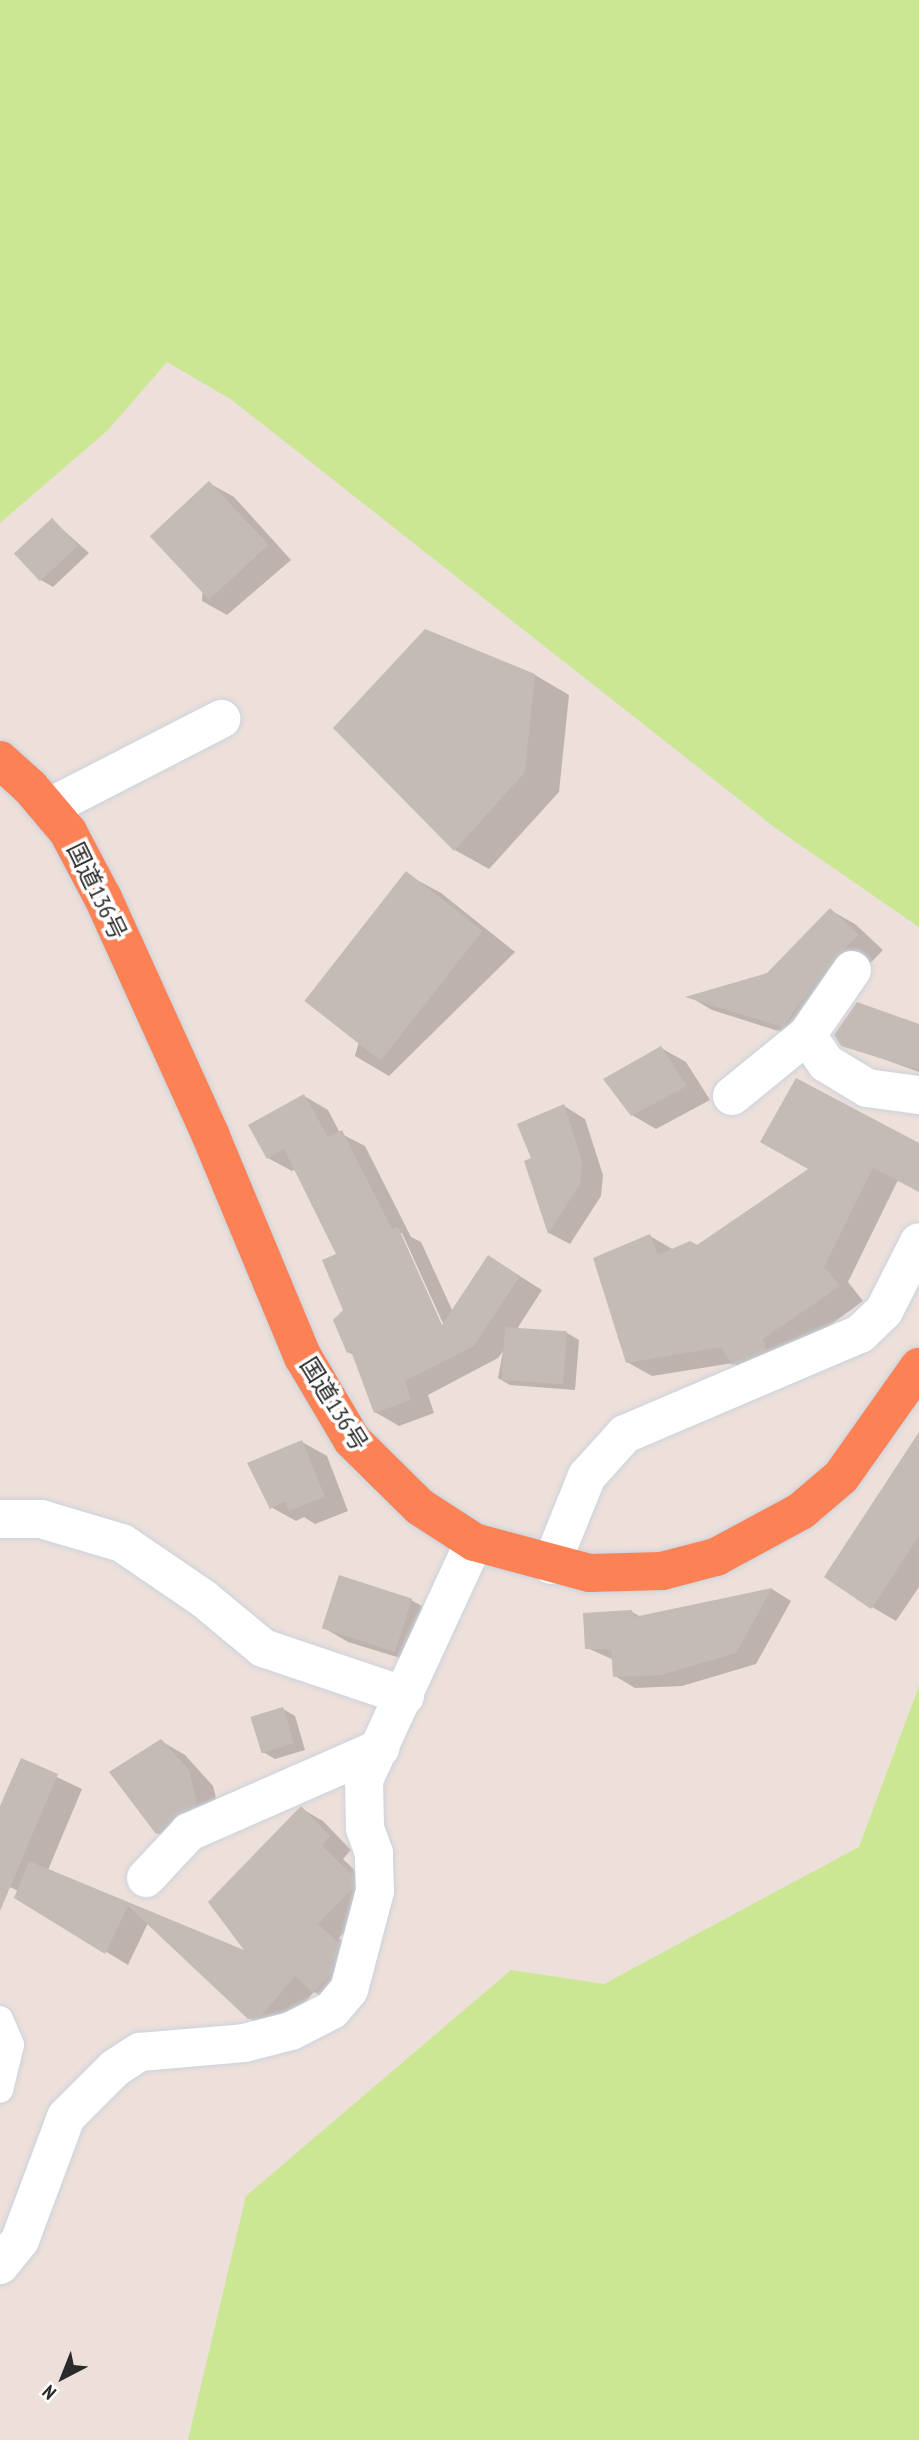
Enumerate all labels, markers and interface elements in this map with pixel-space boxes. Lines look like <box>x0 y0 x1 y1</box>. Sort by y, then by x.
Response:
street label: 国道136号 <box>61 838 133 944</box>
street label: 国道136号 <box>294 1352 374 1456</box>
north arrow <box>28 2342 98 2412</box>
text: N <box>37 2380 61 2405</box>

